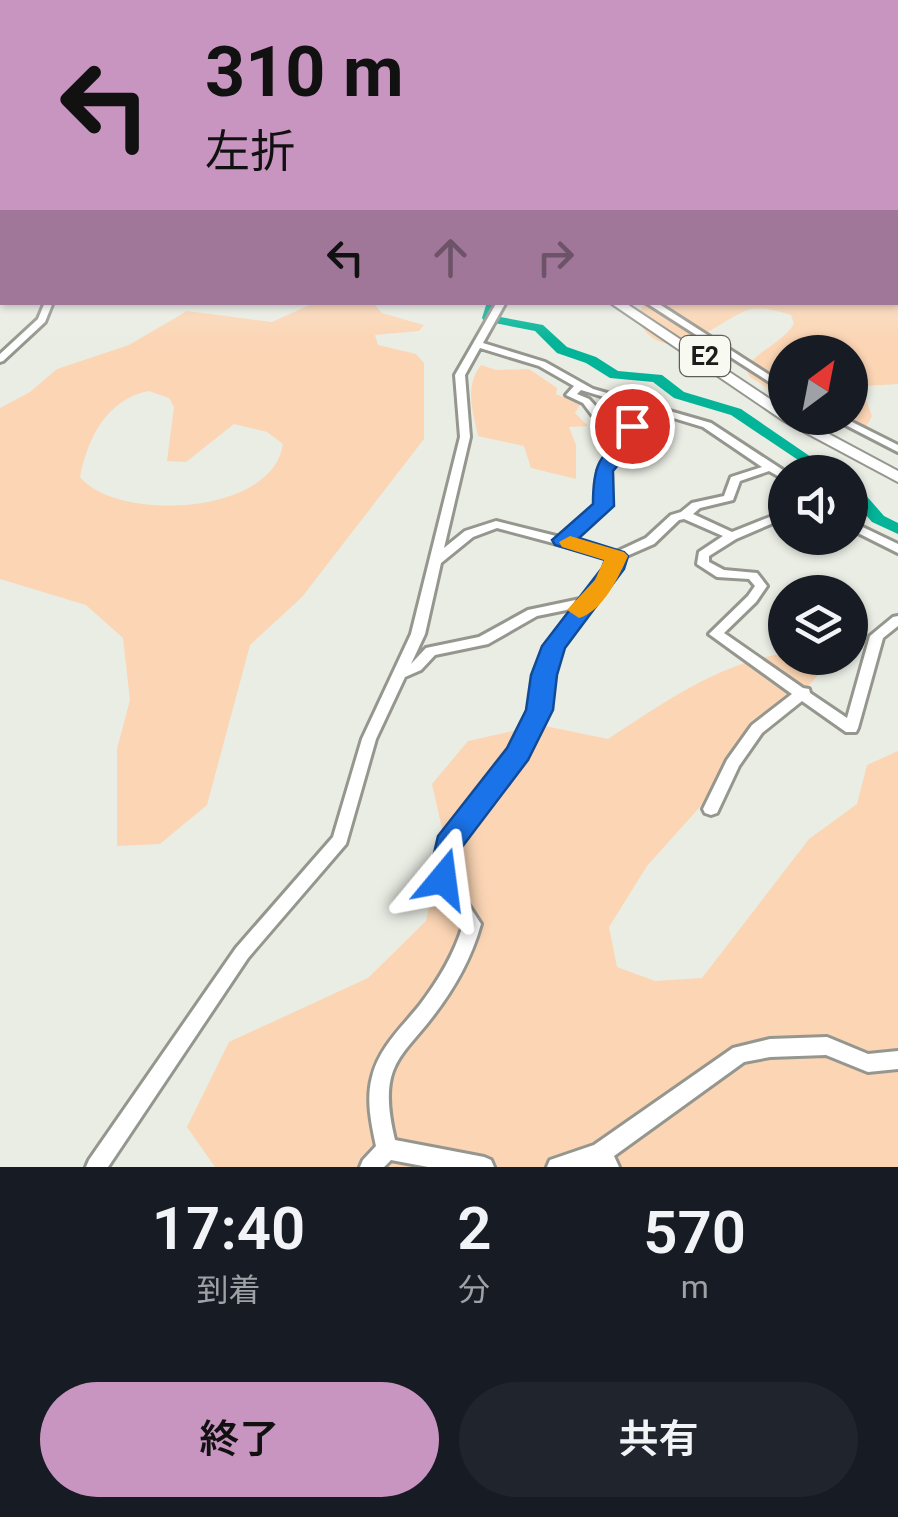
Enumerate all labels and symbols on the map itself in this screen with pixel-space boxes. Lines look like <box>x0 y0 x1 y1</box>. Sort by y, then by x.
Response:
north arrow <box>768 335 868 435</box>
road number: E2 <box>680 336 730 376</box>
pin <box>590 384 675 469</box>
position arrow <box>391 827 495 931</box>

